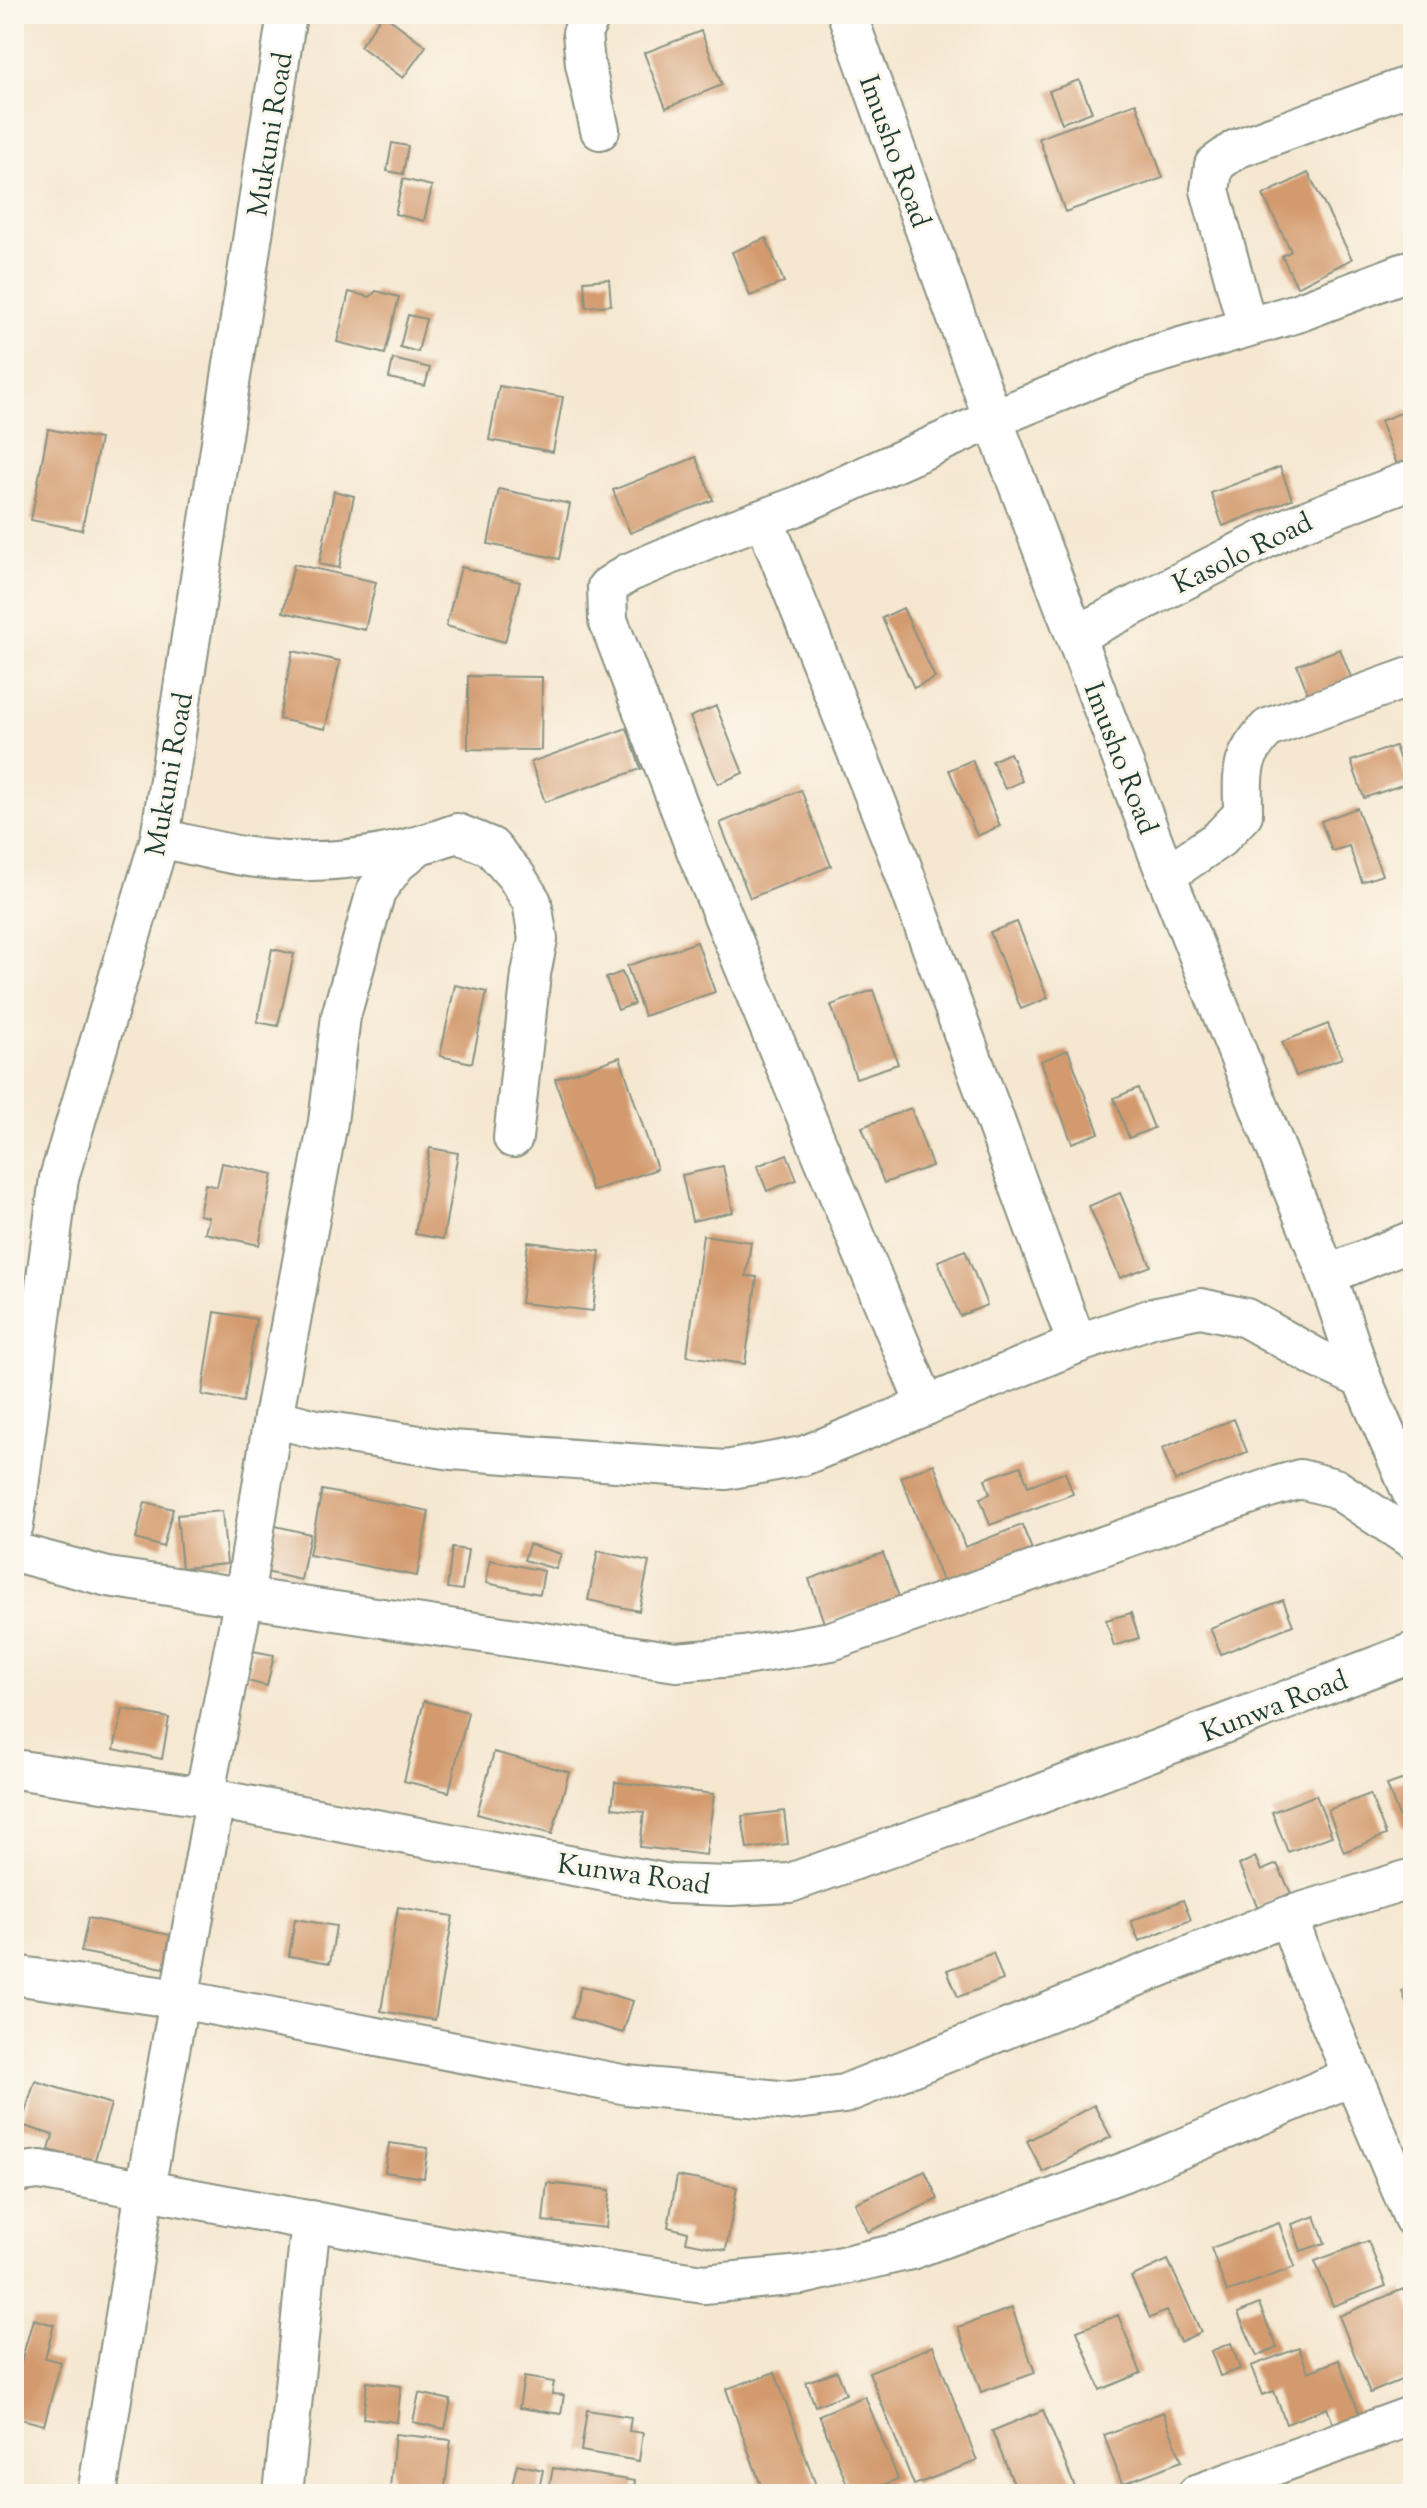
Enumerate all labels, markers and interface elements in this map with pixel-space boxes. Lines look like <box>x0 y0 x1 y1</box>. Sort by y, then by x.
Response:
street label: Mukuni Road <box>239 49 305 219</box>
street label: Imusho Road <box>847 70 939 234</box>
street label: Kasolo Road <box>1167 504 1320 606</box>
street label: Imusho Road <box>1072 677 1167 841</box>
street label: Mukuni Road <box>137 689 205 860</box>
street label: Kunwa Road <box>1196 1661 1354 1754</box>
street label: Kunwa Road <box>555 1845 713 1907</box>

